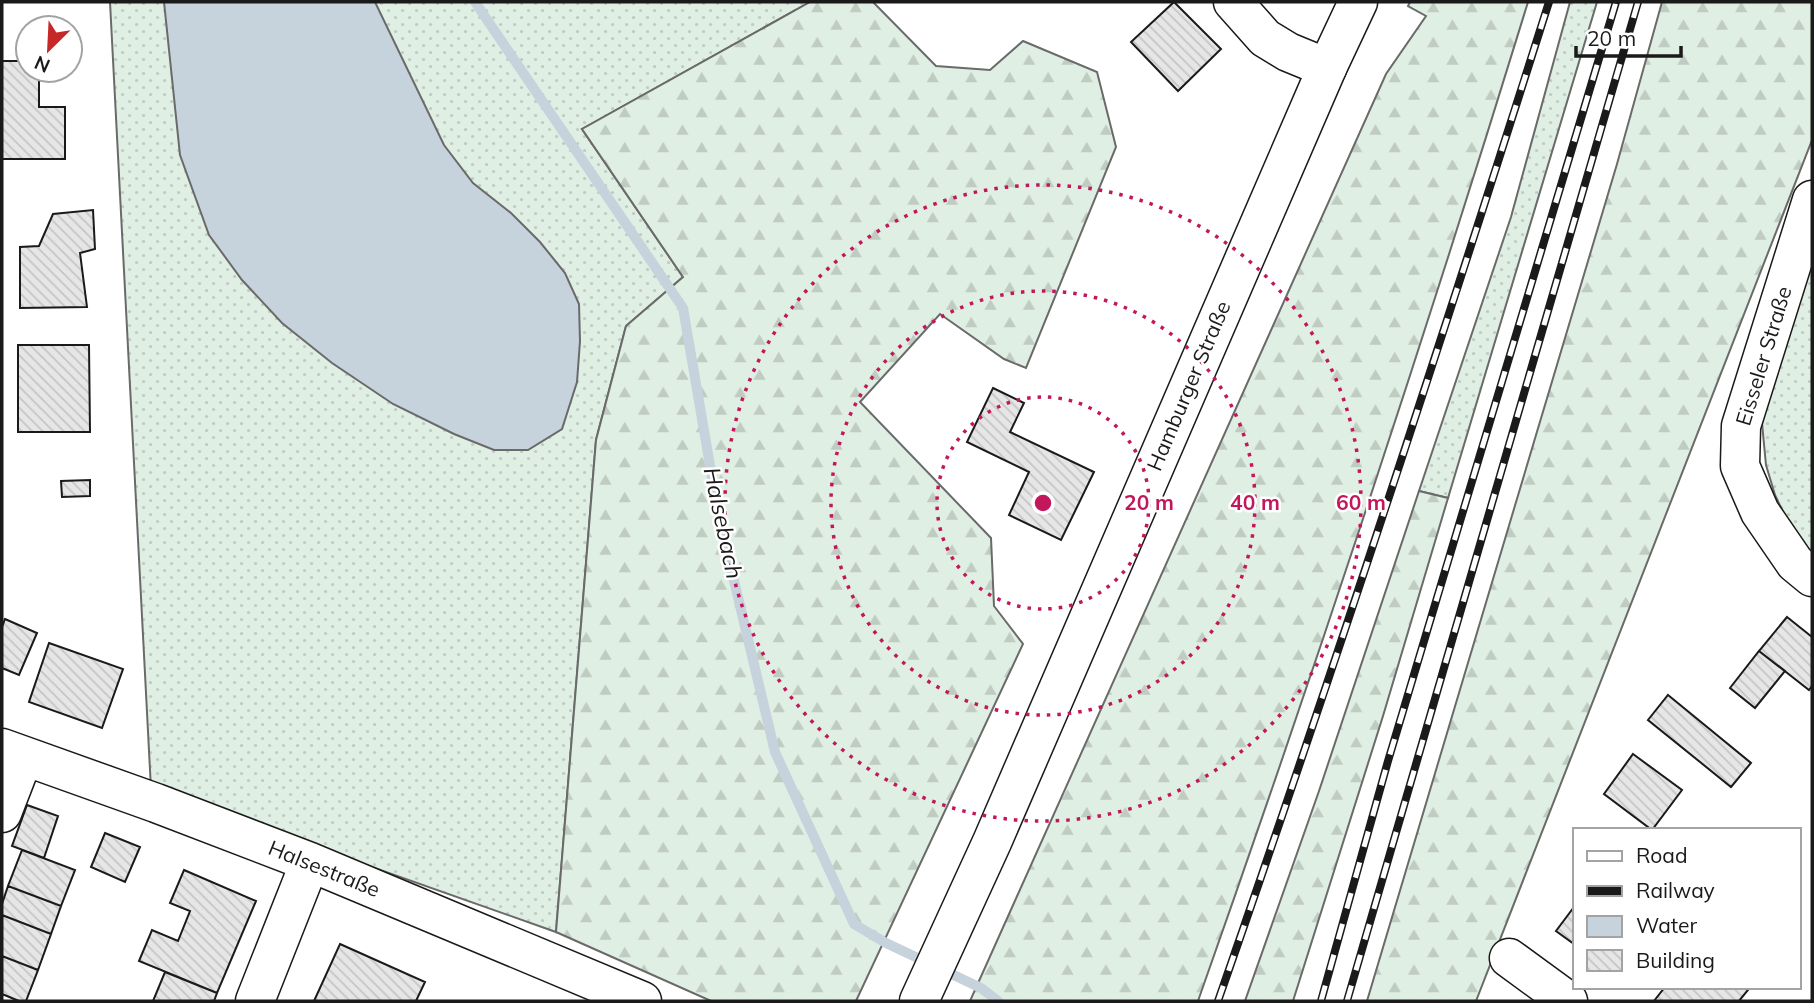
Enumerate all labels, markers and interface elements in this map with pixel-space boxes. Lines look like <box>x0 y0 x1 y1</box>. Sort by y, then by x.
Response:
north arrow <box>14 14 84 84</box>
scale bar <box>1576 14 1681 58</box>
text: 20 m <box>1587 25 1636 51</box>
text: N <box>31 51 54 78</box>
street label: Eisseler Straße <box>1730 283 1797 429</box>
street label: Hamburger Straße <box>1141 297 1236 474</box>
water label: Halsebach <box>698 464 749 581</box>
text: 20 m <box>1124 489 1174 515</box>
text: 40 m <box>1230 489 1280 515</box>
text: 60 m <box>1336 489 1386 515</box>
centre of rings <box>1031 491 1055 515</box>
legend <box>1573 828 1800 989</box>
street label: Halsestraße <box>265 834 384 902</box>
text: Road <box>1636 842 1687 868</box>
text: Railway <box>1636 877 1715 903</box>
text: Water <box>1636 912 1697 938</box>
text: Building <box>1636 947 1715 973</box>

